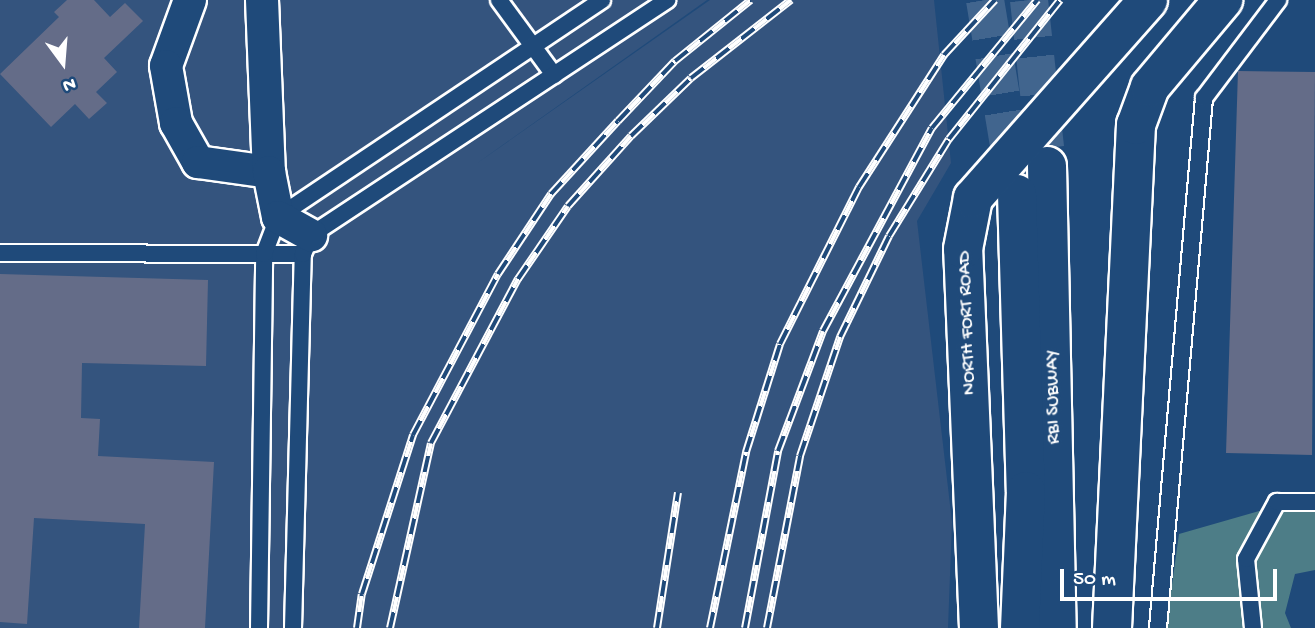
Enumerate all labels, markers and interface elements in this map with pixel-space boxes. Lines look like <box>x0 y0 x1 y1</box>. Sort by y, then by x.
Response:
north arrow <box>28 28 98 98</box>
text: N <box>60 71 78 96</box>
street label: NORTH FORT ROAD <box>954 250 982 396</box>
street label: RBI SUBWAY <box>1042 350 1066 444</box>
scale bar <box>1063 554 1280 598</box>
text: 50 m <box>1073 568 1116 593</box>

